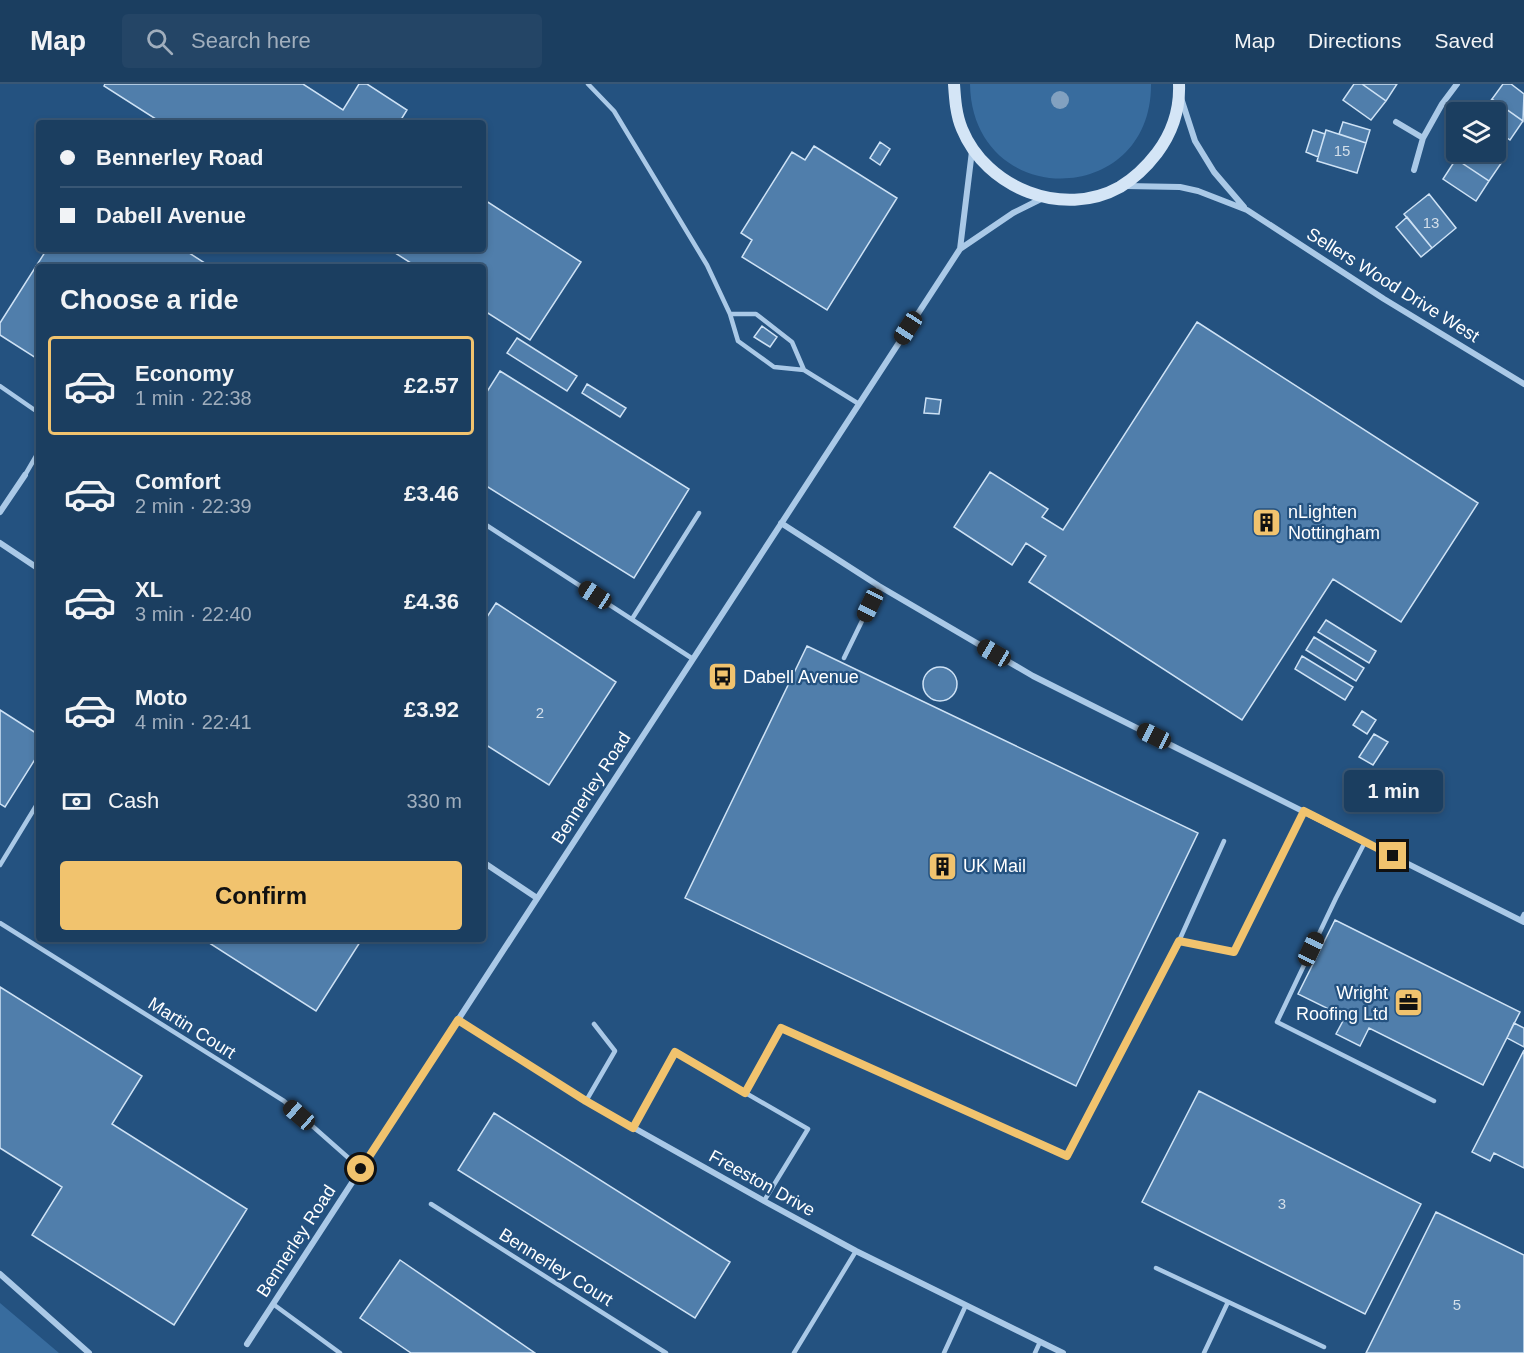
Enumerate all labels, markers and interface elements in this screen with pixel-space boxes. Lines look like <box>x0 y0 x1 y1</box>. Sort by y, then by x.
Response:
search box <box>122 14 542 68</box>
text: Map <box>30 25 86 56</box>
icon: search <box>143 25 176 58</box>
text: Search here <box>191 28 311 53</box>
text: Map <box>1234 29 1275 52</box>
text: Directions <box>1308 29 1401 52</box>
text: Saved <box>1434 29 1494 52</box>
map controls <box>1446 102 1506 162</box>
button: layers <box>1446 102 1506 162</box>
house number: 15 <box>1334 142 1350 159</box>
text: Bennerley Road <box>96 145 264 170</box>
text: Dabell Avenue <box>96 203 246 228</box>
house number: 13 <box>1423 214 1439 231</box>
street label: Sellers Wood Drive West <box>1303 224 1483 346</box>
text: Choose a ride <box>60 285 239 315</box>
car <box>891 308 925 348</box>
icon: car <box>63 359 117 413</box>
text: Economy <box>135 361 234 386</box>
text: £2.57 <box>404 373 459 398</box>
text: 1 min · 22:38 <box>135 387 252 409</box>
icon: car <box>63 467 117 521</box>
text: Comfort <box>135 469 221 494</box>
text: £3.46 <box>404 481 459 506</box>
text: 2 min · 22:39 <box>135 495 252 517</box>
place label: nLighten Nottingham <box>1288 502 1380 543</box>
building icon: nLighten Nottingham <box>1251 506 1283 538</box>
icon: car <box>63 575 117 629</box>
text: XL <box>135 577 163 602</box>
car <box>575 578 615 612</box>
car <box>854 585 886 625</box>
text: £4.36 <box>404 589 459 614</box>
text: 3 min · 22:40 <box>135 603 252 625</box>
car <box>974 636 1014 670</box>
bus stop icon: Dabell Avenue <box>706 661 738 693</box>
place label: Dabell Avenue <box>743 667 859 687</box>
icon: car <box>63 683 117 737</box>
text: Moto <box>135 685 188 710</box>
text: £3.92 <box>404 697 459 722</box>
house number: 2 <box>536 704 544 721</box>
text: 4 min · 22:41 <box>135 711 252 733</box>
car <box>1134 720 1174 752</box>
street label: Bennerley Road <box>547 728 635 848</box>
callout: 1 min <box>1344 769 1442 811</box>
text: 1 min <box>1367 780 1420 802</box>
icon: cash <box>60 785 93 818</box>
text: Cash <box>108 788 159 813</box>
text: 330 m <box>406 790 462 812</box>
route end <box>1379 842 1406 869</box>
building icon: UK Mail <box>926 850 958 882</box>
place label: UK Mail <box>963 856 1026 876</box>
button: Confirm <box>60 861 462 930</box>
car <box>1295 929 1327 969</box>
place label: Wright Roofing Ltd <box>1296 983 1388 1024</box>
office icon: Wright Roofing Ltd <box>1393 987 1425 1019</box>
street label: Martin Court <box>145 993 239 1063</box>
car <box>280 1096 318 1134</box>
street label: Freeston Drive <box>706 1146 818 1220</box>
route start <box>347 1155 374 1182</box>
street label: Bennerley Road <box>252 1181 340 1301</box>
house number: 3 <box>1278 1195 1286 1212</box>
street label: Bennerley Court <box>496 1224 616 1310</box>
house number: 5 <box>1453 1296 1461 1313</box>

